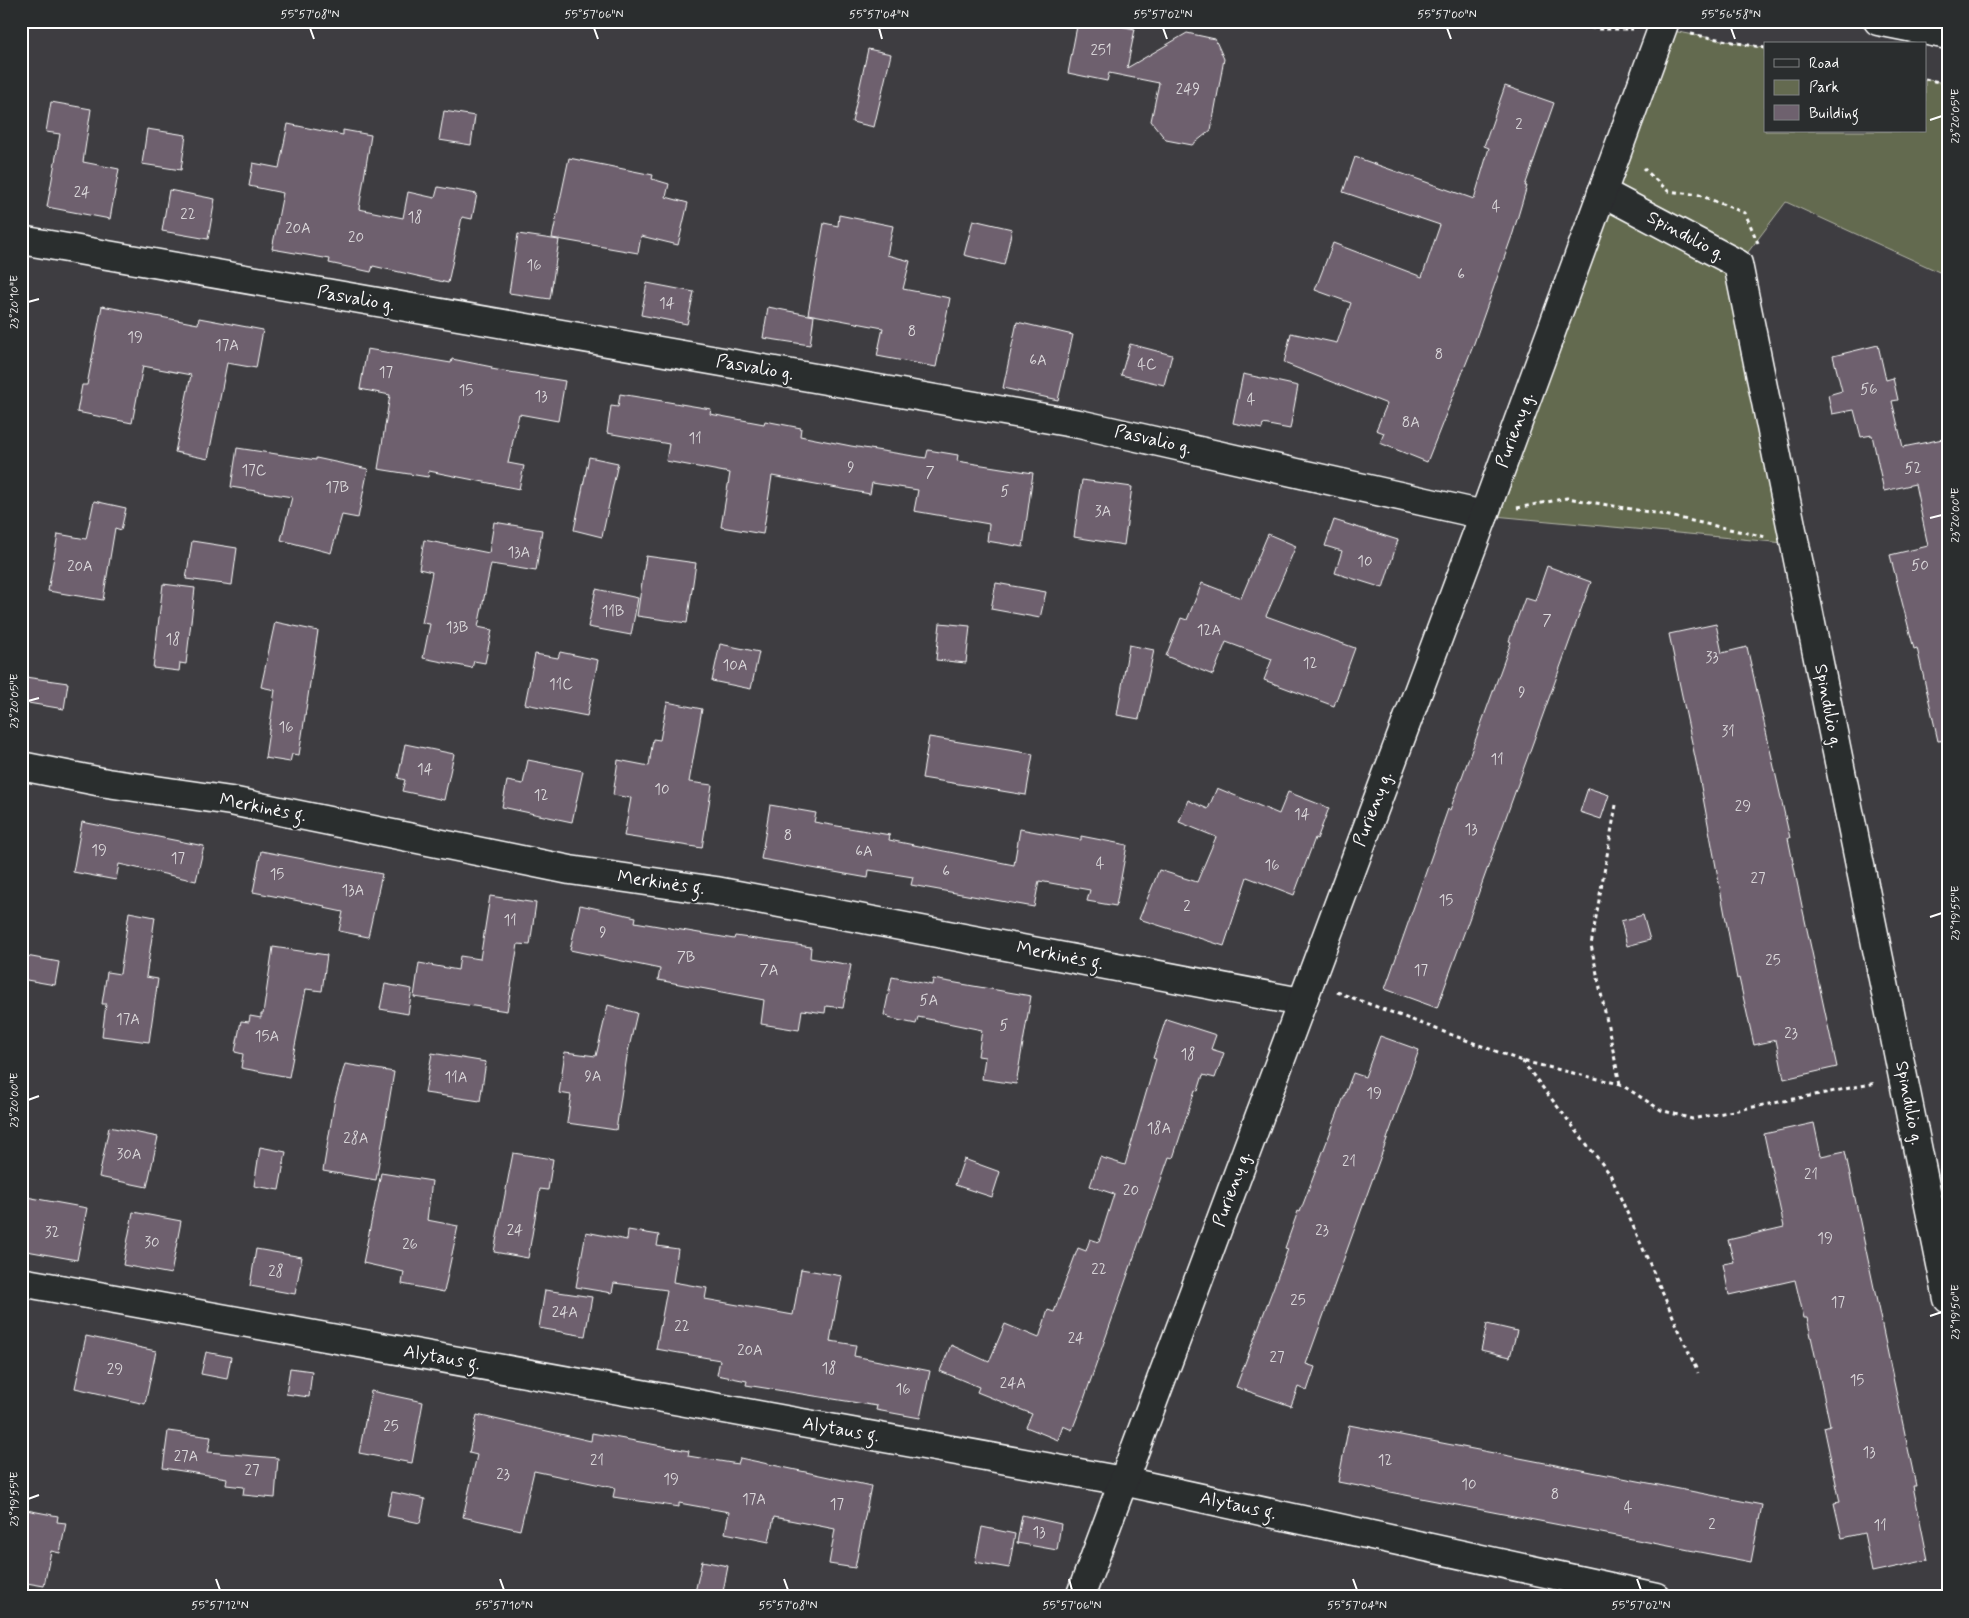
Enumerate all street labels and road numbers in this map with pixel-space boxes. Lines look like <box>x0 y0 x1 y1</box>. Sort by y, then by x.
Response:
street label: Spindulio g. <box>1643 205 1729 267</box>
street label: Pasvalio g. <box>315 280 397 318</box>
street label: Pasvalio g. <box>714 349 796 387</box>
street label: Purienų g. <box>1490 389 1540 471</box>
street label: Pasvalio g. <box>1112 419 1194 461</box>
street label: Spindulio g. <box>1808 662 1848 750</box>
street label: Purienų g. <box>1348 768 1398 850</box>
street label: Merkinės g. <box>217 788 309 830</box>
street label: Merkinės g. <box>615 865 706 903</box>
street label: Merkinės g. <box>1014 936 1106 978</box>
street label: Spindulio g. <box>1889 1059 1929 1147</box>
street label: Purienų g. <box>1207 1148 1257 1230</box>
street label: Alytaus g. <box>401 1339 482 1379</box>
street label: Alytaus g. <box>800 1411 881 1451</box>
street label: Alytaus g. <box>1197 1486 1278 1528</box>

